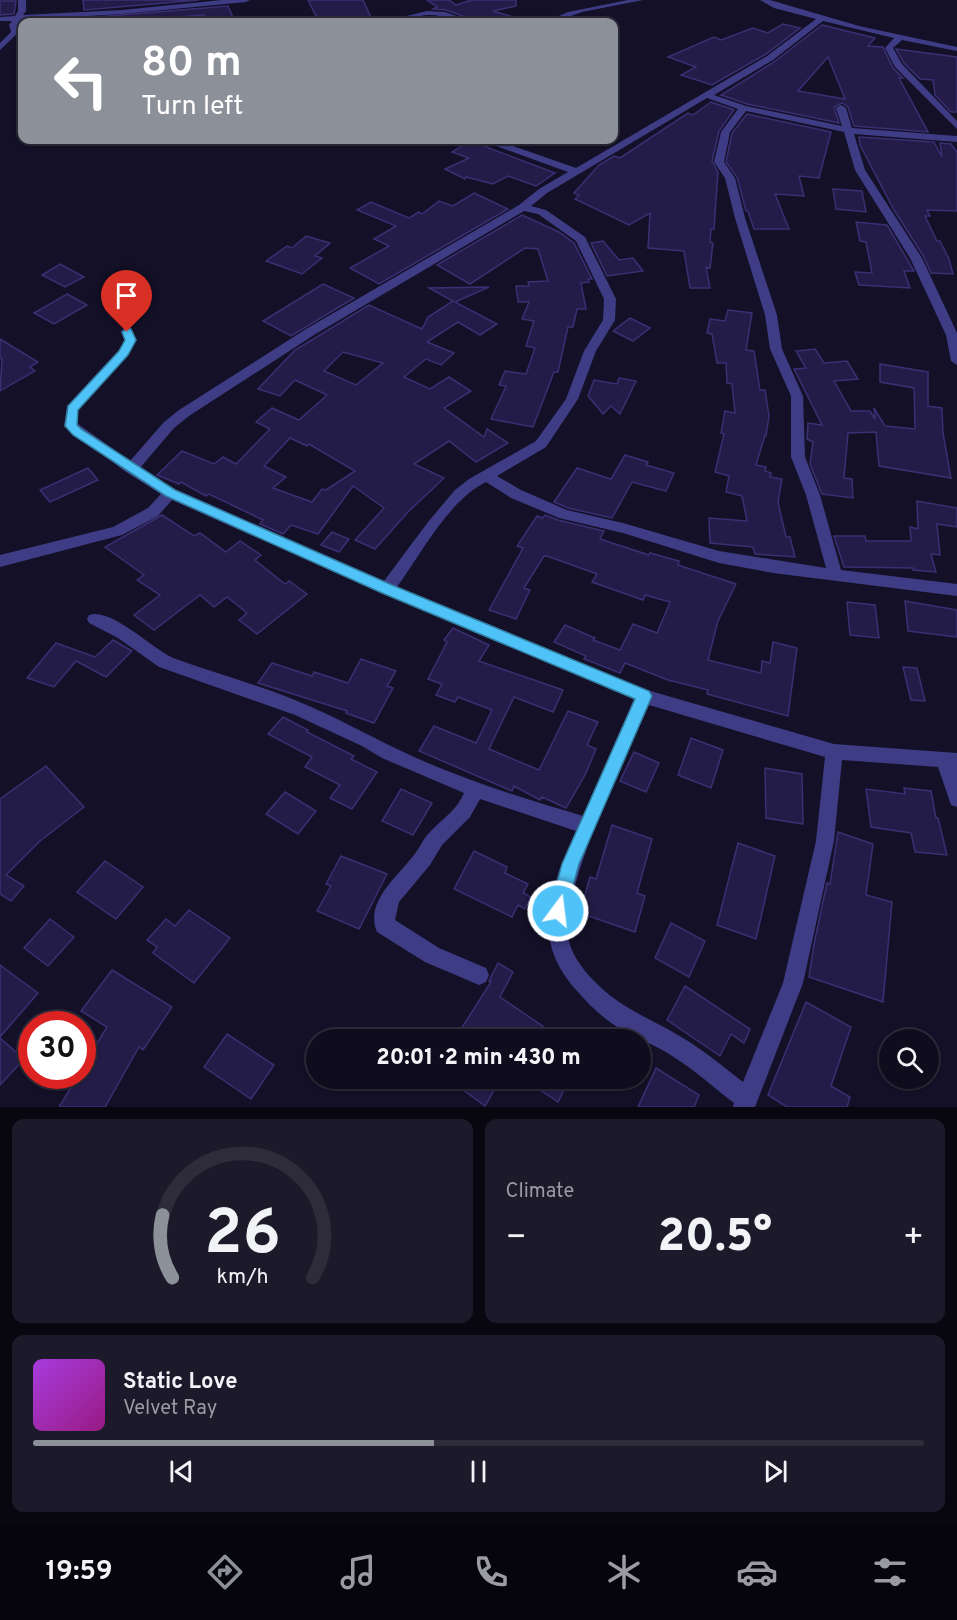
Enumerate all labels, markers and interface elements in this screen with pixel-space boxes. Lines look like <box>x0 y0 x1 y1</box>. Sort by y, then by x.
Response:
text: 80 m <box>141 38 242 91</box>
icon: left <box>42 42 120 120</box>
text: Turn left <box>141 90 243 124</box>
pin <box>101 270 152 332</box>
icon: arrive <box>110 279 143 312</box>
position arrow <box>526 879 590 943</box>
speed limit sign: 30 <box>18 1011 96 1089</box>
map controls <box>879 1029 939 1089</box>
button: search <box>879 1029 939 1089</box>
text: 20:01 · 2 min · 430 m <box>376 1045 581 1072</box>
text: Climate <box>506 1179 574 1205</box>
text: 26 <box>204 1197 280 1276</box>
text: 20.5° <box>657 1210 772 1267</box>
text: − <box>506 1218 527 1260</box>
text: + <box>903 1218 924 1260</box>
text: km/h <box>216 1264 268 1291</box>
text: Static Love <box>123 1369 237 1396</box>
text: Velvet Ray <box>123 1396 217 1422</box>
icon: previous <box>165 1455 198 1488</box>
icon: pause <box>462 1455 495 1488</box>
icon: next <box>759 1455 792 1488</box>
icon: directions <box>204 1551 246 1593</box>
icon: music <box>337 1551 379 1593</box>
icon: phone <box>470 1551 512 1593</box>
icon: climate <box>603 1551 645 1593</box>
icon: car <box>736 1551 778 1593</box>
icon: filters <box>869 1551 911 1593</box>
text: 19:59 <box>46 1555 113 1589</box>

